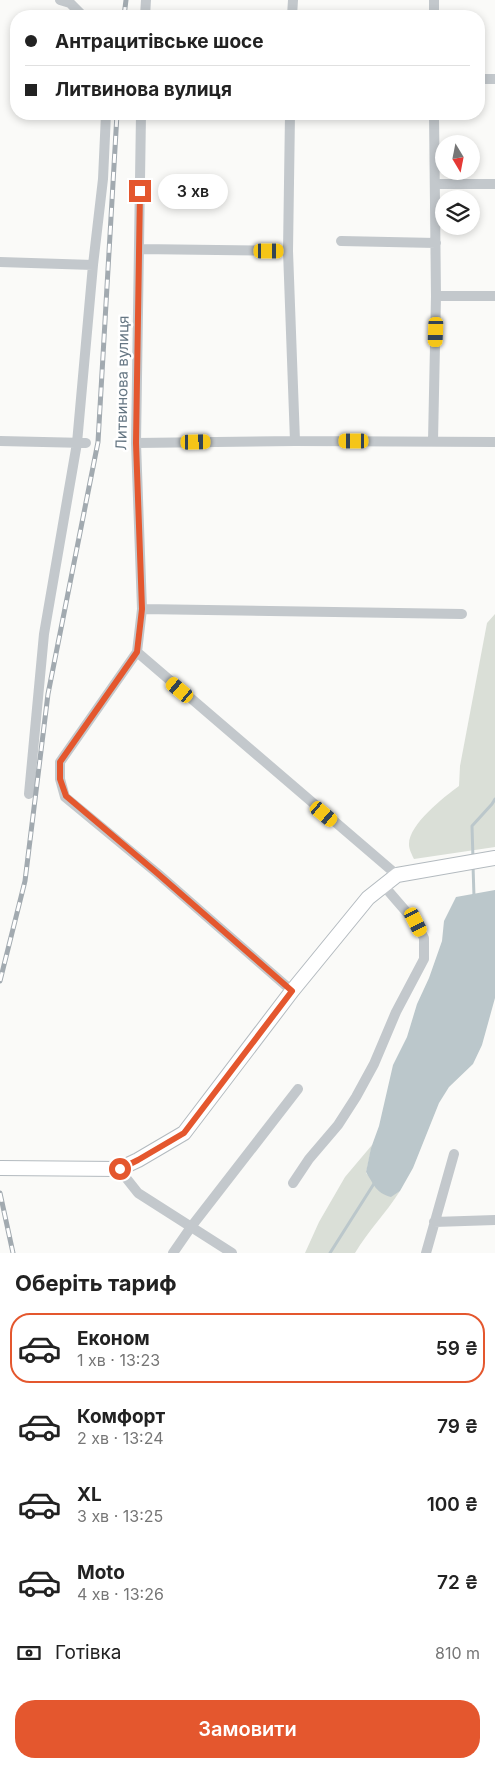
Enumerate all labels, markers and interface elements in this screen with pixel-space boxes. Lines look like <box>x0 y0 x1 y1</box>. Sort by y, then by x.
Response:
text: Антрацитівське шосе <box>55 30 264 53</box>
text: Литвинова вулиця <box>55 78 232 101</box>
north arrow <box>435 135 480 180</box>
map controls <box>435 135 480 235</box>
callout: 3 хв <box>158 174 228 208</box>
route end <box>129 180 151 202</box>
text: 3 хв <box>177 181 209 201</box>
button: layers <box>435 190 480 235</box>
car <box>254 244 284 259</box>
street label: Литвинова вулиця <box>111 316 133 450</box>
car <box>427 317 444 347</box>
car <box>180 434 211 450</box>
car <box>339 434 369 449</box>
car <box>163 675 196 705</box>
car <box>307 799 340 829</box>
car <box>402 905 429 939</box>
route start <box>109 1158 131 1180</box>
text: Оберіть тариф <box>15 1270 176 1296</box>
icon: car <box>17 1326 62 1371</box>
text: Економ <box>77 1327 150 1350</box>
text: 59 ₴ <box>436 1337 478 1360</box>
text: 1 хв · 13:23 <box>77 1350 160 1370</box>
icon: car <box>17 1404 62 1449</box>
text: Комфорт <box>77 1405 165 1428</box>
text: 79 ₴ <box>437 1415 478 1438</box>
text: 2 хв · 13:24 <box>77 1428 163 1448</box>
icon: car <box>17 1482 62 1527</box>
text: XL <box>77 1483 102 1506</box>
text: 100 ₴ <box>427 1493 478 1516</box>
text: 3 хв · 13:25 <box>77 1506 163 1526</box>
icon: car <box>17 1560 62 1605</box>
text: Moto <box>77 1561 125 1584</box>
text: 72 ₴ <box>437 1571 478 1594</box>
text: 4 хв · 13:26 <box>77 1584 164 1604</box>
icon: cash <box>15 1639 43 1667</box>
text: Готівка <box>55 1641 121 1664</box>
text: 810 m <box>435 1643 480 1663</box>
button: Замовити <box>15 1700 480 1758</box>

